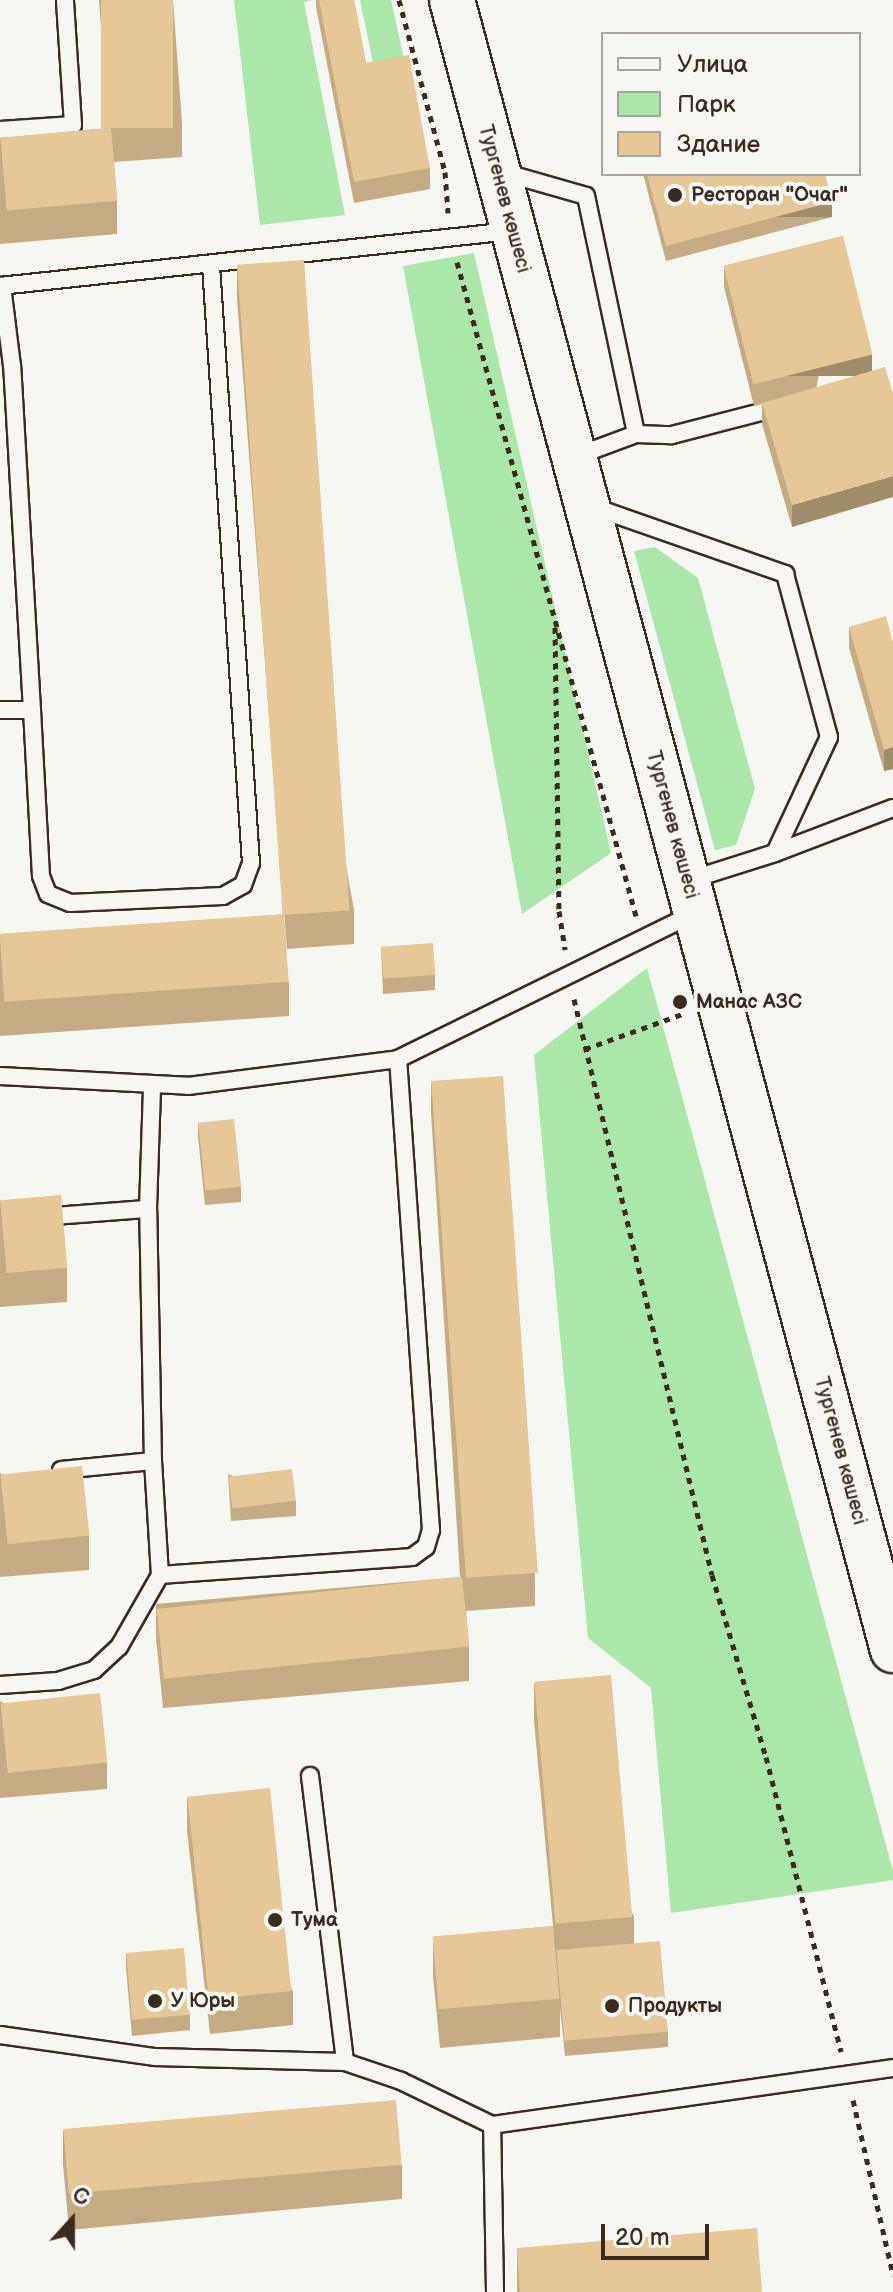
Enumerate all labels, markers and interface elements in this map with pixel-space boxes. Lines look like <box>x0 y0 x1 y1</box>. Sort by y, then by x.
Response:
legend <box>601 32 861 176</box>
text: Улица <box>677 50 748 79</box>
text: Парк <box>677 90 735 119</box>
street label: Тургенев көшесі <box>473 122 535 276</box>
text: Здание <box>677 130 760 159</box>
place label: Ресторан "Очаг" <box>691 183 848 207</box>
marker: Ресторан "Очаг" <box>666 186 684 204</box>
street label: Тургенев көшесі <box>641 748 703 902</box>
place label: Манас АЗС <box>696 990 802 1014</box>
marker: Манас АЗС <box>671 993 689 1011</box>
street label: Тургенев көшесі <box>809 1374 871 1528</box>
place label: Тума <box>291 1908 338 1932</box>
marker: Тума <box>266 1911 284 1929</box>
place label: У Юры <box>171 1989 235 2013</box>
marker: У Юры <box>146 1992 164 2010</box>
place label: Продукты <box>628 1994 722 2018</box>
marker: Продукты <box>603 1997 621 2015</box>
north arrow <box>32 2180 112 2260</box>
text: С <box>69 2182 93 2212</box>
scale bar <box>605 2208 713 2258</box>
text: 20 m <box>615 2223 670 2252</box>

